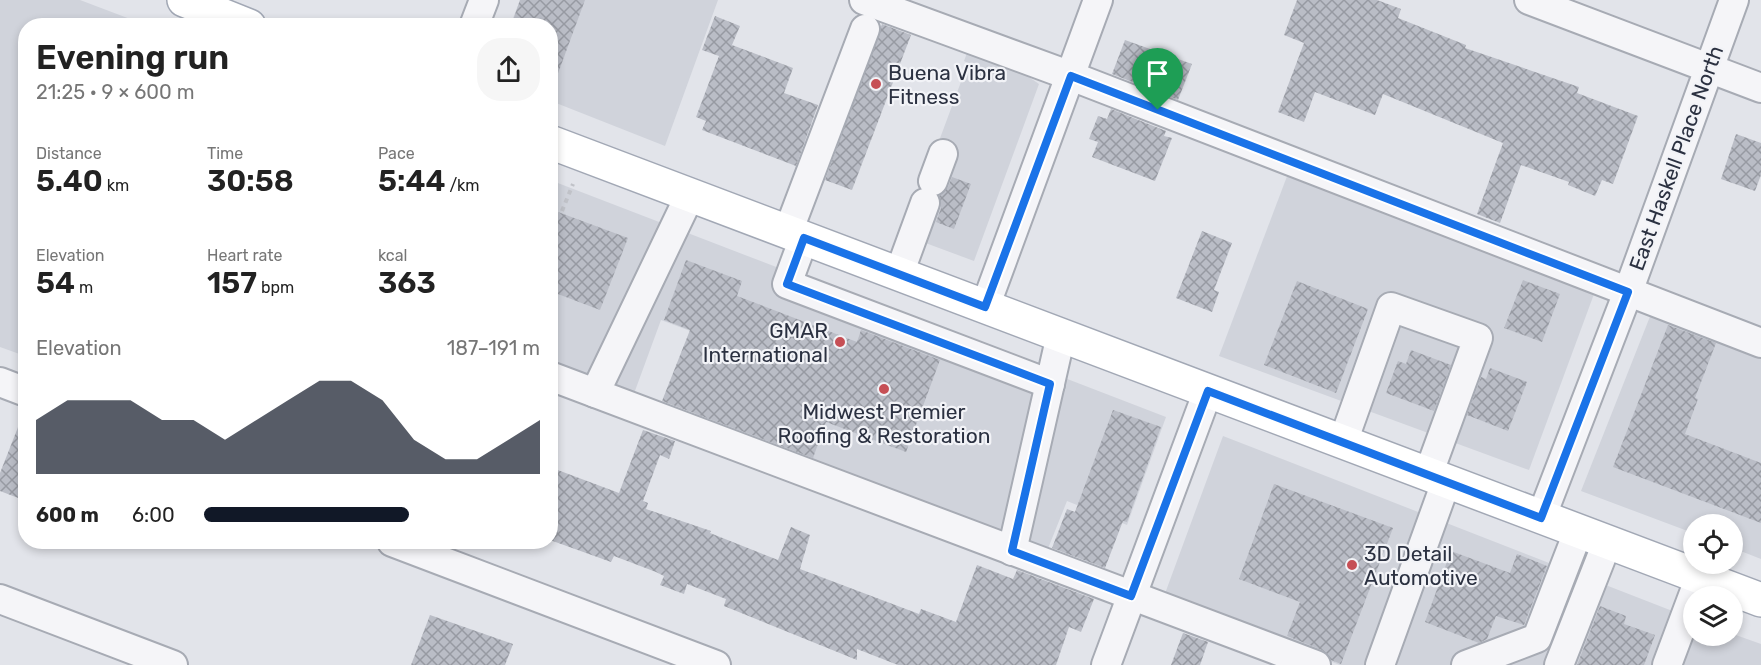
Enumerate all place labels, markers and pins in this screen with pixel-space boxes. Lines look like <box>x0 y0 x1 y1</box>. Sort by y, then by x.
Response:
pin <box>1132 48 1183 110</box>
place label: Buena Vibra Fitness <box>888 60 1006 109</box>
marker: Buena Vibra Fitness <box>869 77 883 91</box>
place label: GMAR International <box>703 318 828 367</box>
marker: GMAR International <box>833 335 847 349</box>
marker: Midwest Premier Roofing & Restoration <box>877 382 891 396</box>
place label: Midwest Premier Roofing & Restoration <box>778 399 990 448</box>
place label: 3D Detail Automotive <box>1364 541 1478 590</box>
marker: 3D Detail Automotive <box>1345 558 1359 572</box>

